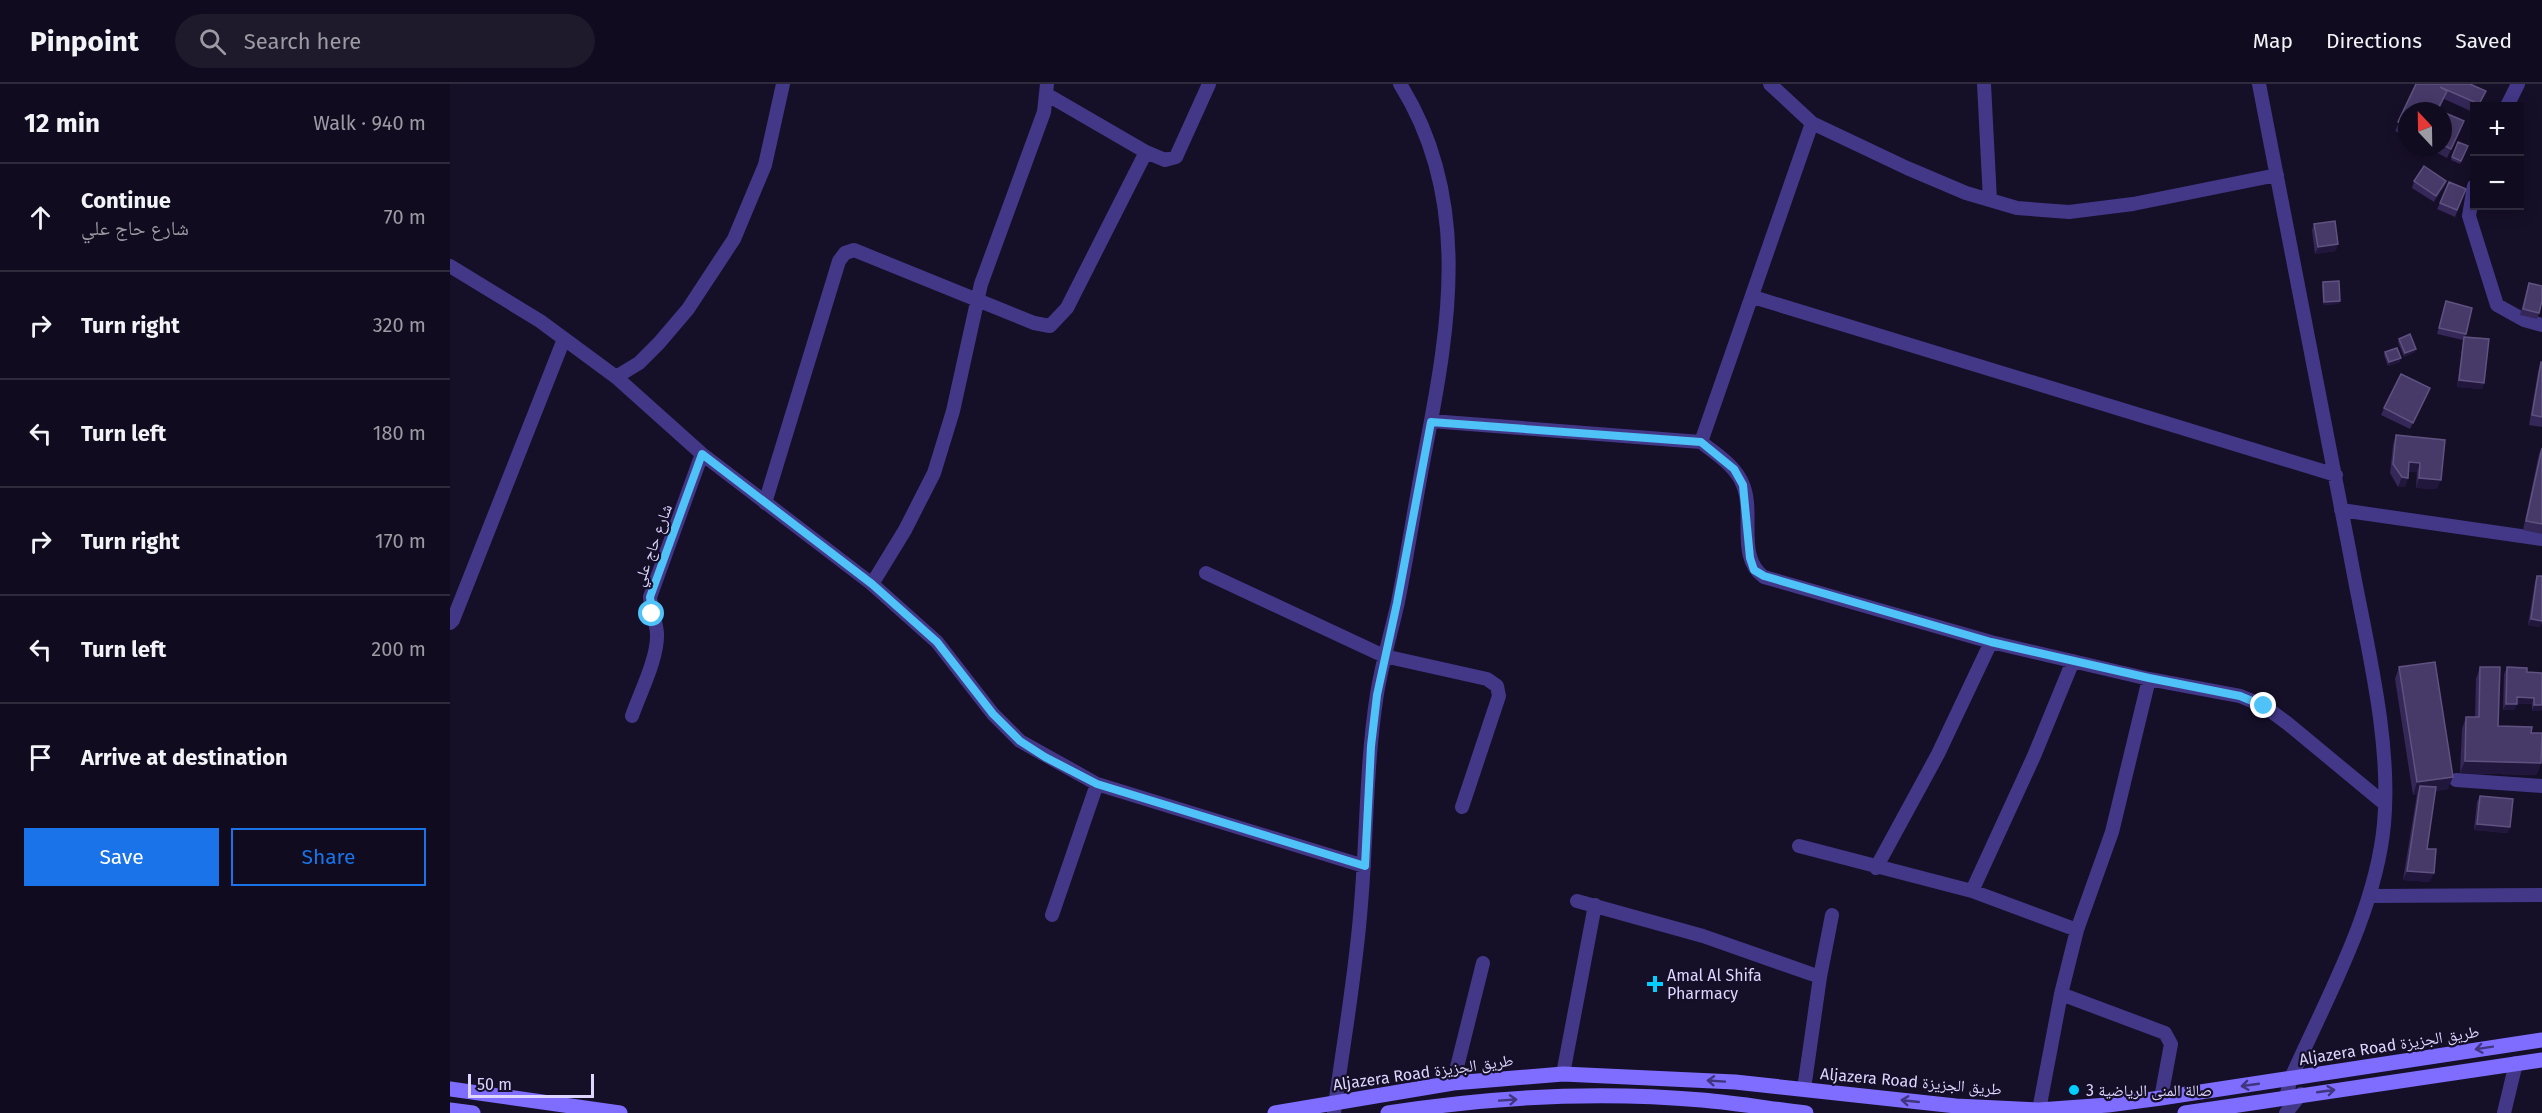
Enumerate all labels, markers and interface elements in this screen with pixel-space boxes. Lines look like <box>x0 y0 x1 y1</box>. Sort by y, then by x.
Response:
search box <box>175 14 595 68</box>
text: Pinpoint <box>30 25 139 58</box>
icon: search <box>196 25 229 58</box>
text: Search here <box>244 28 361 55</box>
text: Map <box>2253 28 2293 54</box>
text: Directions <box>2326 28 2422 54</box>
text: Saved <box>2455 28 2512 54</box>
north arrow <box>2398 102 2452 156</box>
map controls <box>2470 102 2524 210</box>
button: + <box>2470 102 2524 156</box>
text: 12 min <box>24 108 100 139</box>
text: Walk · 940 m <box>313 111 426 135</box>
button: − <box>2470 156 2524 210</box>
text: Continue <box>81 187 171 214</box>
icon: ahead <box>24 201 57 234</box>
text: 70 m <box>384 205 426 229</box>
text: شارع حاج علي <box>81 216 189 240</box>
icon: right <box>24 309 57 342</box>
text: Turn right <box>81 312 180 339</box>
text: 320 m <box>373 313 426 337</box>
icon: left <box>24 417 57 450</box>
text: Turn left <box>81 420 166 447</box>
text: 180 m <box>373 421 426 445</box>
street label: شارع حاج علي <box>629 501 679 590</box>
icon: right <box>24 525 57 558</box>
text: Turn right <box>81 528 180 555</box>
text: 170 m <box>375 529 426 553</box>
route start <box>638 600 664 626</box>
icon: left <box>24 633 57 666</box>
text: Turn left <box>81 636 166 663</box>
text: 200 m <box>371 637 426 661</box>
route end <box>2250 692 2276 718</box>
icon: arrive <box>24 741 57 774</box>
text: Arrive at destination <box>81 744 288 771</box>
button: Save <box>24 828 219 886</box>
button: Share <box>231 828 426 886</box>
place label: Amal Al Shifa Pharmacy <box>1667 966 1762 1003</box>
marker: Amal Al Shifa Pharmacy <box>1648 977 1662 991</box>
street label: Aljazera Road طريق الجزيزة <box>2298 1022 2481 1070</box>
one-way arrow <box>2475 1043 2494 1054</box>
street label: Aljazera Road طريق الجزيزة <box>1332 1050 1515 1096</box>
street label: Aljazera Road طريق الجزيزة <box>1819 1064 2003 1100</box>
scale bar <box>468 1071 594 1098</box>
text: 50 m <box>477 1075 512 1094</box>
one-way arrow <box>1706 1075 1726 1086</box>
one-way arrow <box>2240 1079 2260 1090</box>
place label: صالة المنى الرياضية 3 <box>2086 1081 2212 1101</box>
marker: صالة المنى الرياضية 3 <box>2067 1083 2081 1097</box>
one-way arrow <box>2316 1085 2336 1096</box>
one-way arrow <box>1498 1094 1518 1105</box>
one-way arrow <box>1900 1095 1920 1106</box>

